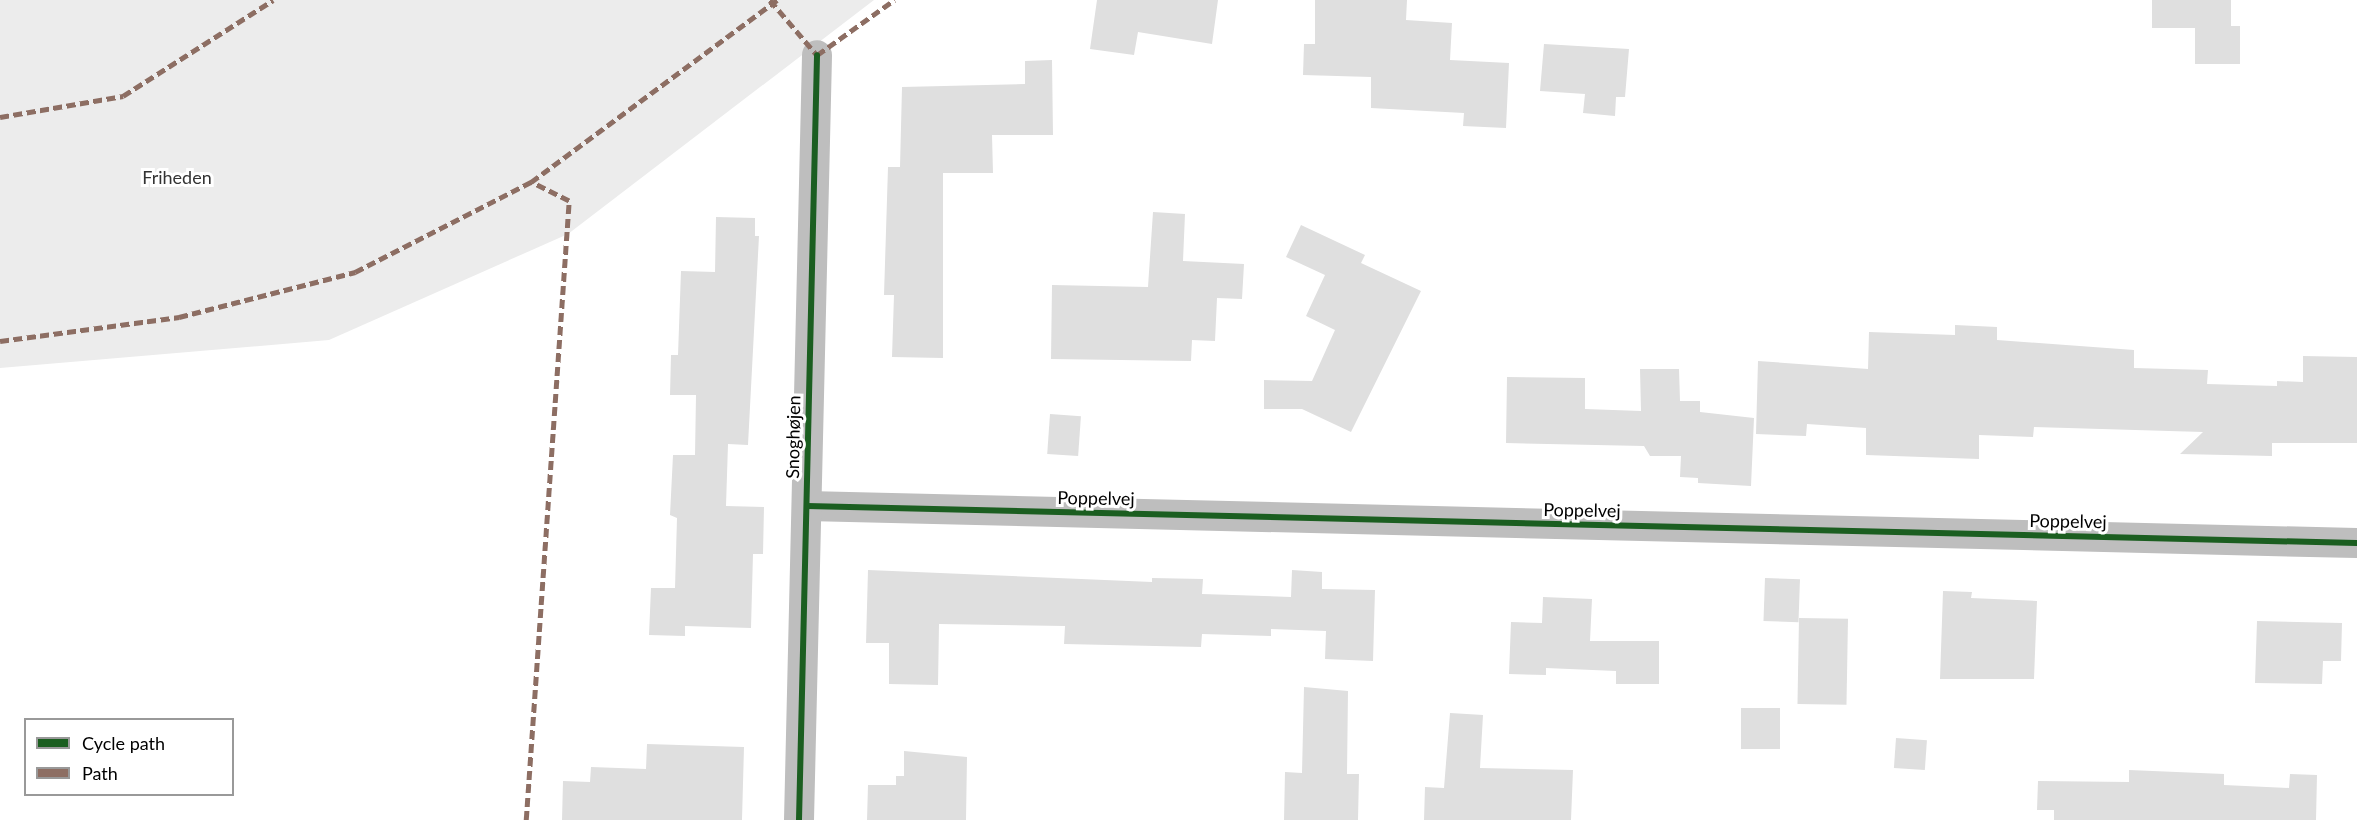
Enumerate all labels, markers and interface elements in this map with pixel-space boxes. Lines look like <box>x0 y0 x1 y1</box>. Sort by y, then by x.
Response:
park label: Friheden <box>142 166 212 188</box>
street label: Snoghøjen <box>781 395 805 479</box>
street label: Poppelvej <box>1057 487 1135 509</box>
street label: Poppelvej <box>1543 499 1621 521</box>
street label: Poppelvej <box>2029 510 2107 532</box>
legend <box>24 718 234 796</box>
text: Cycle path <box>82 732 165 754</box>
text: Path <box>82 762 118 784</box>

